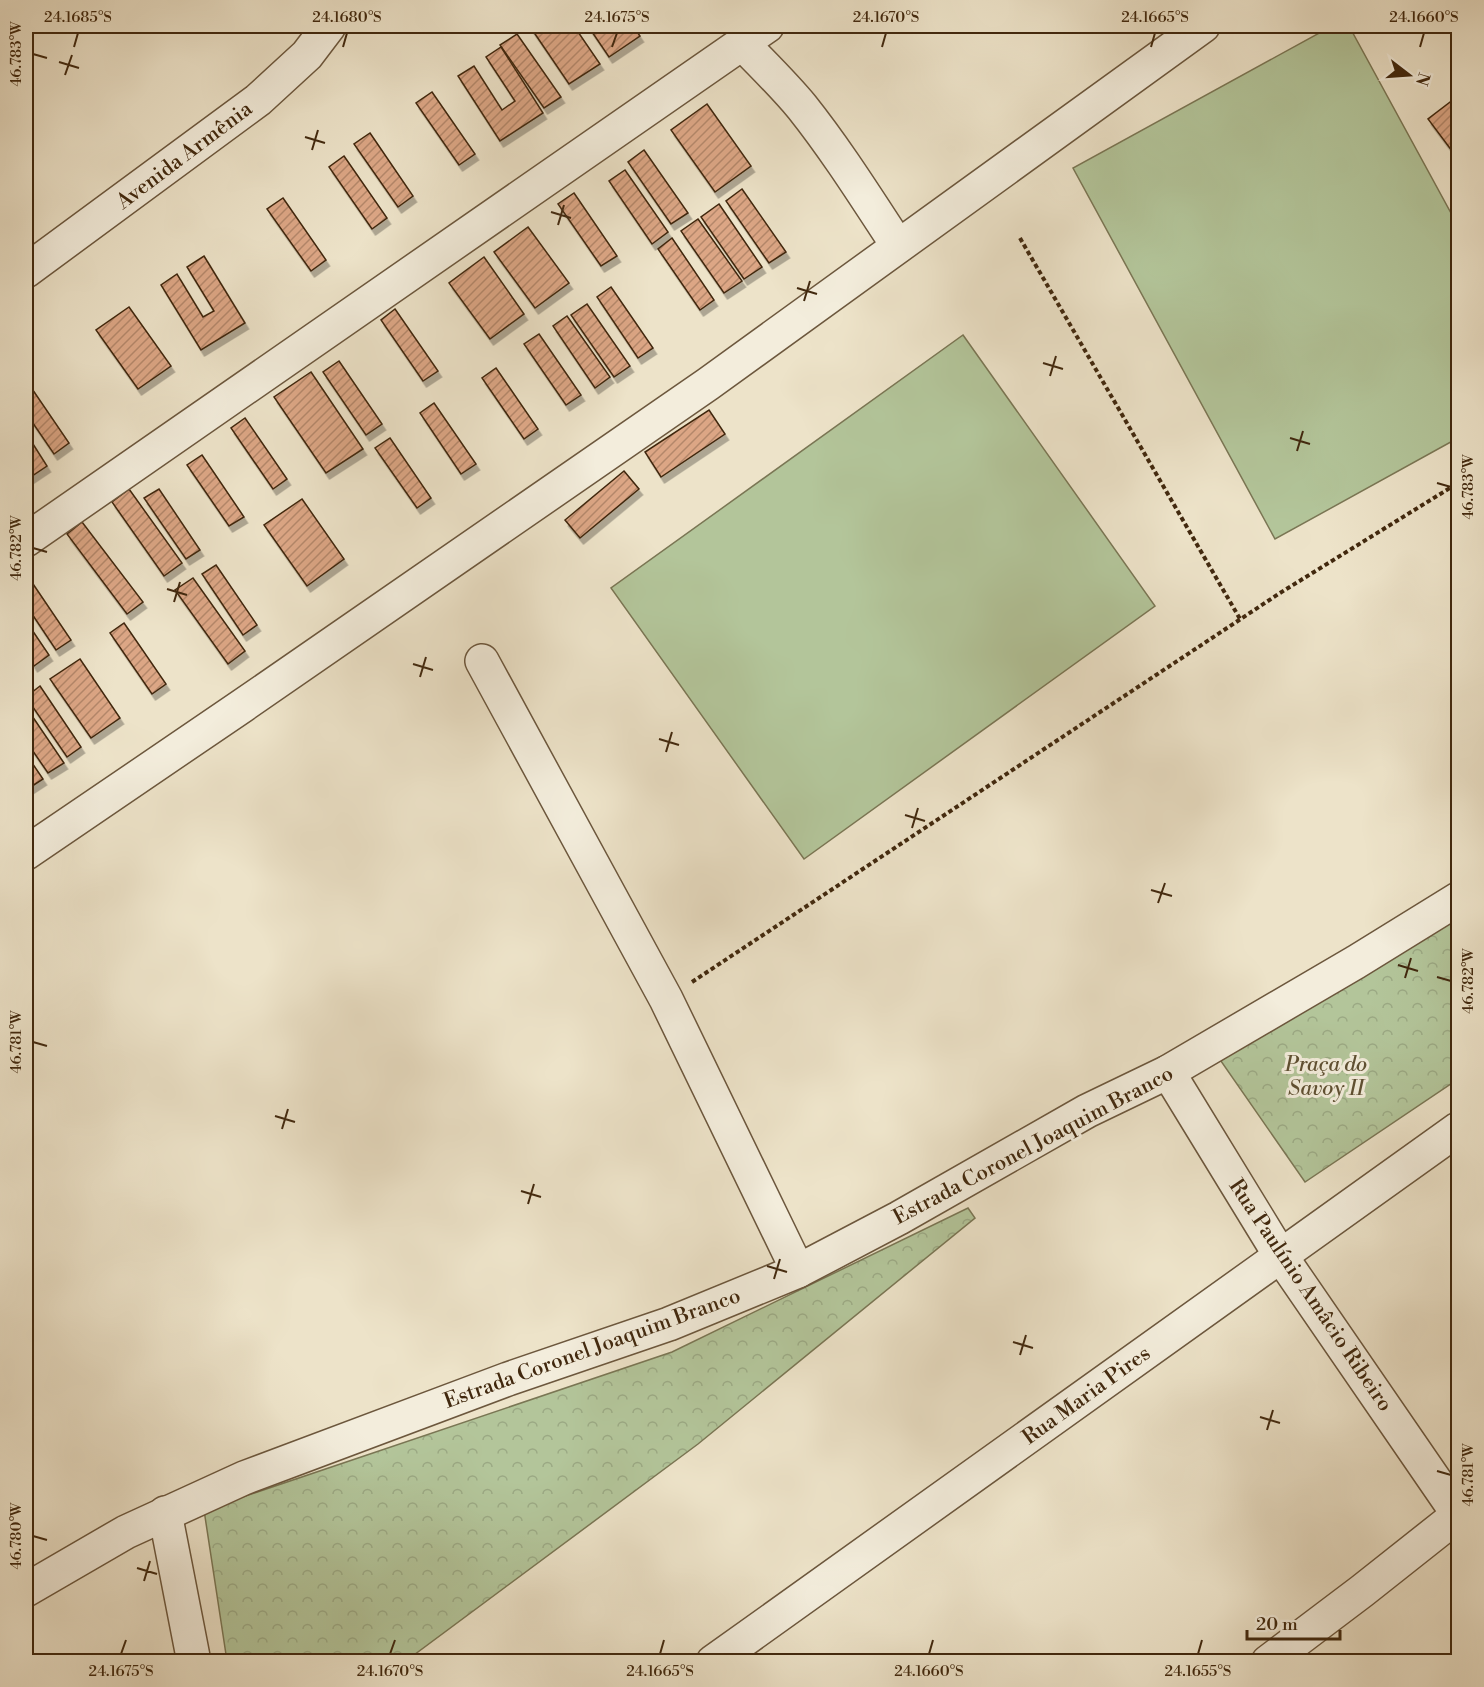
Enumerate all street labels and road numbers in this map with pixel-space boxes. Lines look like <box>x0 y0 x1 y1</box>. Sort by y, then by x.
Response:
street label: Avenida Armênia <box>111 96 258 216</box>
street label: Estrada Coronel Joaquim Branco <box>889 1061 1178 1231</box>
street label: Rua Paulínio Amâcio Ribeiro <box>1223 1174 1398 1417</box>
street label: Estrada Coronel Joaquim Branco <box>441 1283 744 1415</box>
street label: Rua Maria Pires <box>1017 1341 1156 1451</box>

